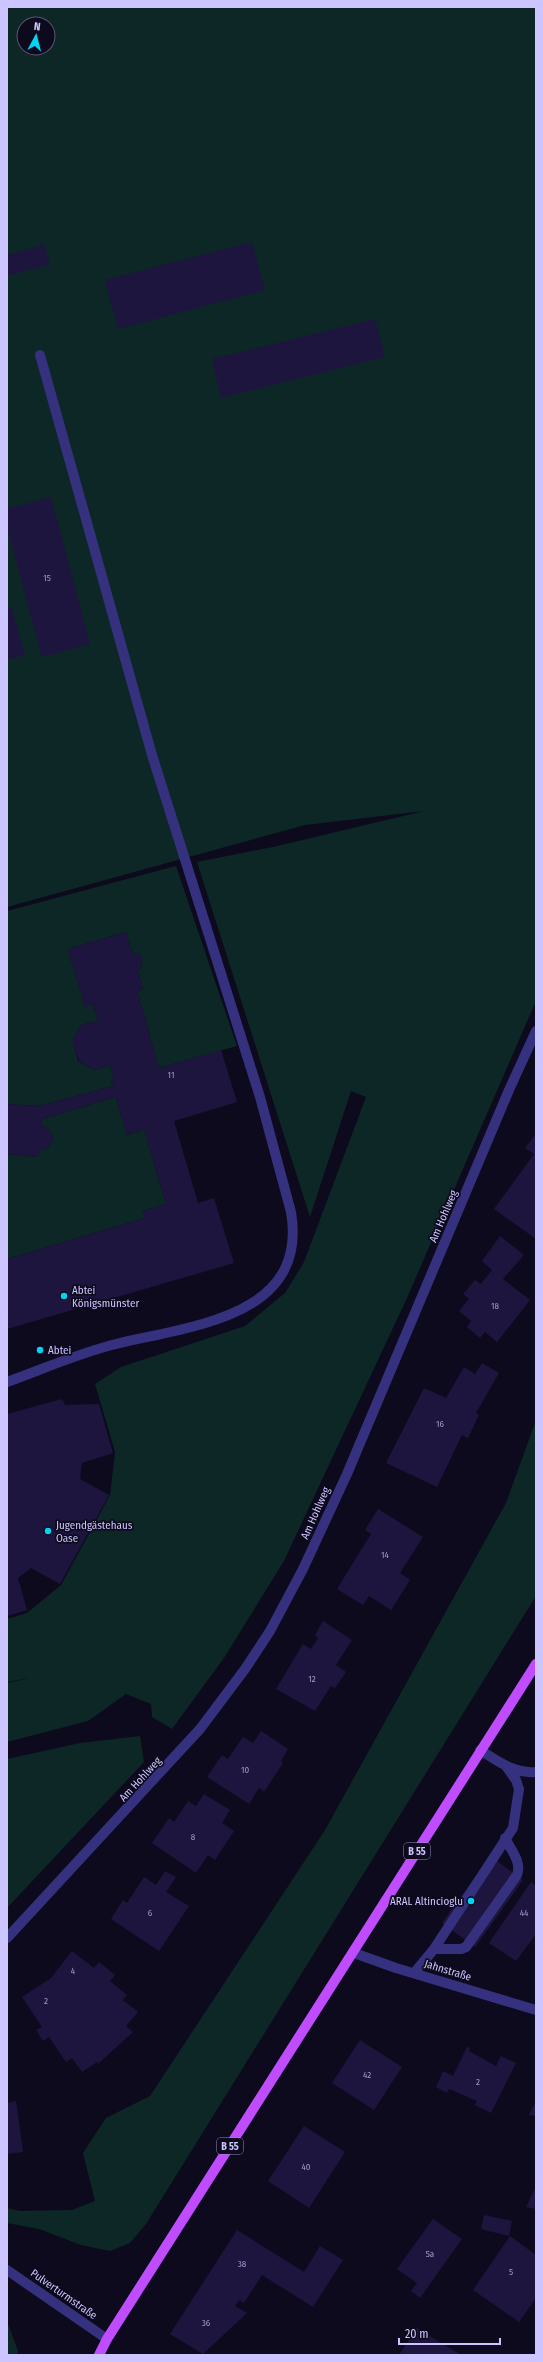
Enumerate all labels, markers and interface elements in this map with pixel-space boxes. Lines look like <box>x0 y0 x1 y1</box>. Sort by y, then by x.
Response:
north arrow <box>16 16 56 56</box>
text: N <box>33 20 41 33</box>
house number: 15 <box>43 573 51 583</box>
house number: 11 <box>168 1070 174 1080</box>
street label: Am Hohlweg <box>427 1187 461 1244</box>
place label: Abtei Königsmünster <box>72 1284 139 1310</box>
marker: Abtei Königsmünster <box>59 1291 69 1301</box>
house number: 18 <box>491 1301 500 1311</box>
place label: Abtei <box>48 1344 72 1357</box>
marker: Abtei <box>35 1345 45 1355</box>
house number: 16 <box>436 1419 445 1429</box>
street label: Am Hohlweg <box>298 1484 333 1541</box>
place label: Jugendgästehaus Oase <box>56 1519 133 1545</box>
marker: Jugendgästehaus Oase <box>43 1526 53 1536</box>
house number: 14 <box>381 1550 390 1560</box>
house number: 12 <box>308 1674 316 1684</box>
street label: Am Hohlweg <box>117 1754 165 1804</box>
house number: 10 <box>241 1765 249 1775</box>
house number: 8 <box>191 1832 196 1842</box>
road number: B 55 <box>404 1843 430 1859</box>
place label: ARAL Altincioglu <box>390 1895 463 1908</box>
marker: ARAL Altincioglu <box>466 1896 476 1906</box>
house number: 6 <box>148 1908 153 1918</box>
house number: 44 <box>520 1908 529 1918</box>
street label: Jahnstraße <box>423 1957 473 1984</box>
house number: 4 <box>71 1966 76 1976</box>
house number: 2 <box>44 1996 48 2006</box>
house number: 42 <box>363 2070 371 2080</box>
house number: 2 <box>476 2077 480 2087</box>
road number: B 55 <box>217 2138 243 2154</box>
house number: 40 <box>301 2162 311 2172</box>
house number: 5a <box>426 2249 435 2259</box>
house number: 38 <box>238 2259 247 2269</box>
street label: Pulverturmstraße <box>28 2267 100 2322</box>
house number: 5 <box>509 2267 513 2277</box>
house number: 36 <box>202 2318 211 2328</box>
scale bar <box>399 2320 500 2346</box>
text: 20 m <box>405 2327 429 2341</box>

